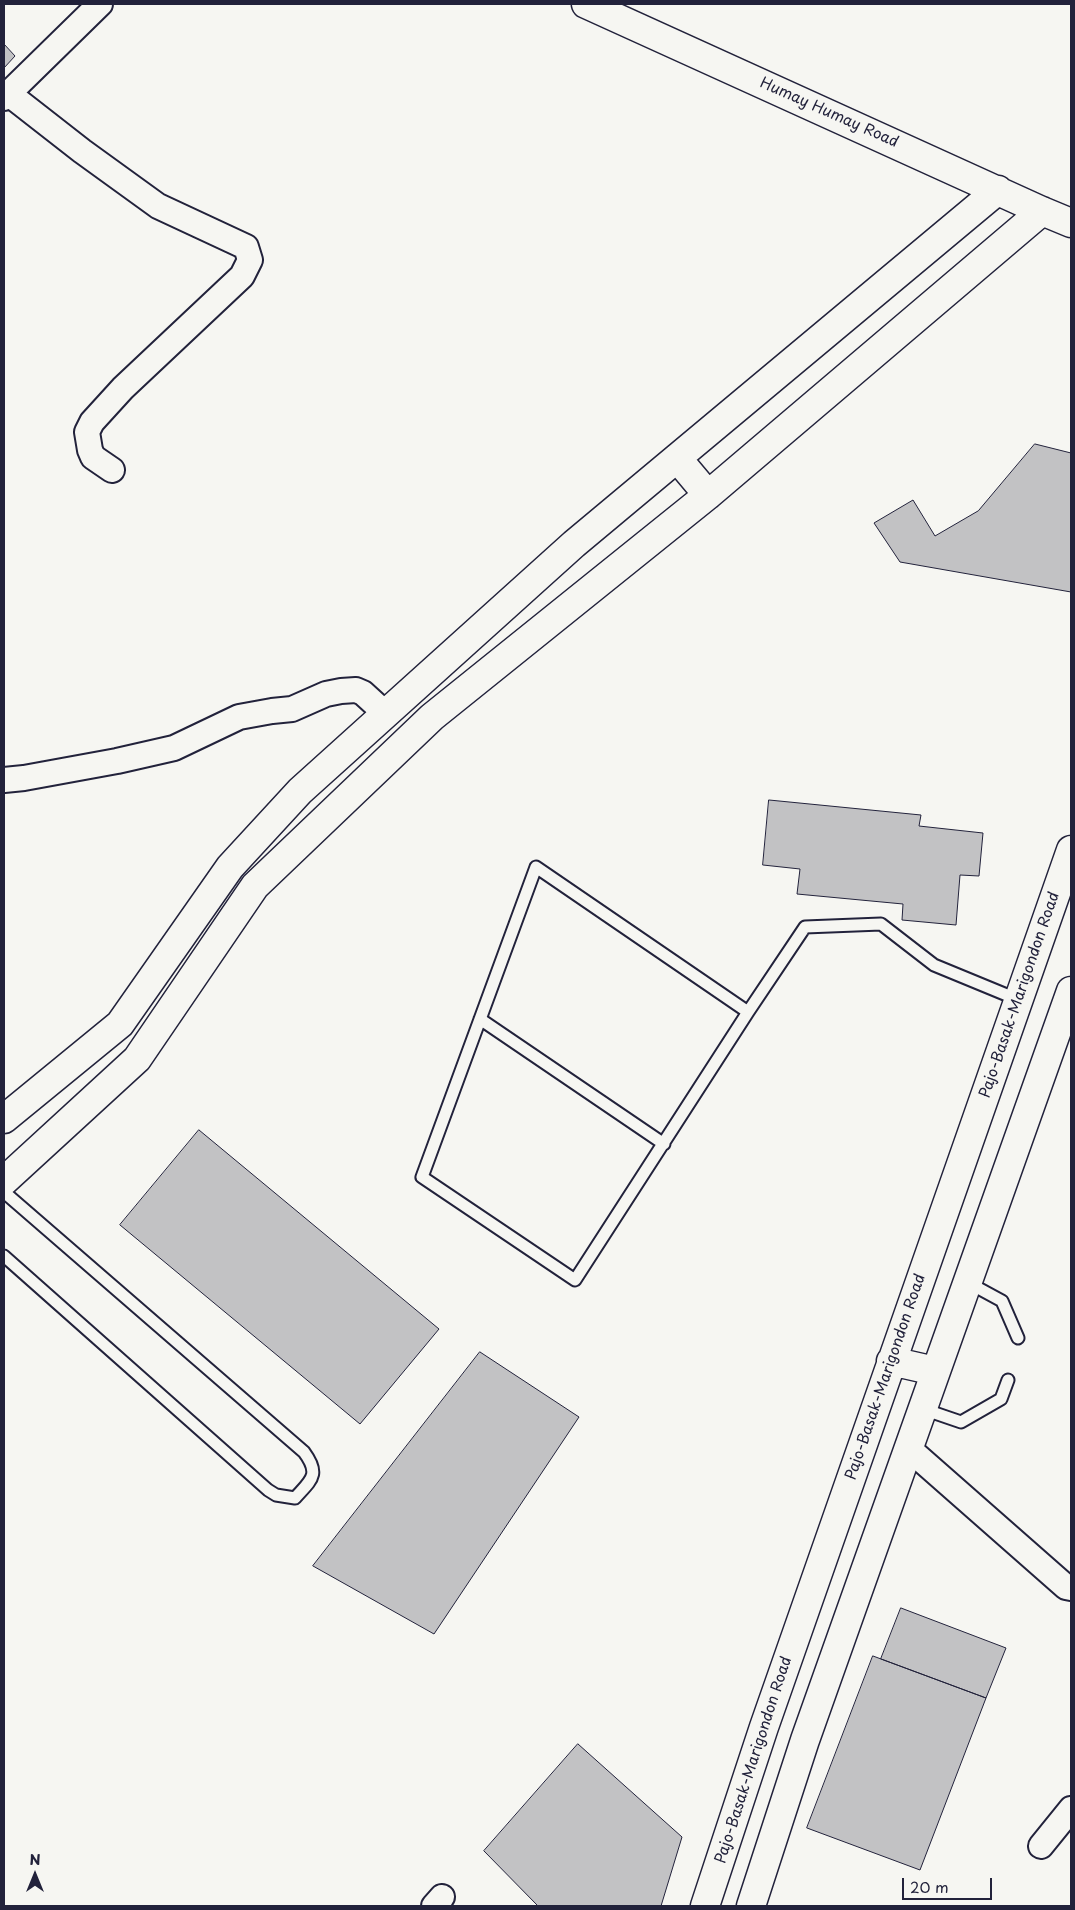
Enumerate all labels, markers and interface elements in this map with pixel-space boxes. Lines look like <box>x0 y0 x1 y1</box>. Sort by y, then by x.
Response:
street label: Humay Humay Road <box>757 74 901 152</box>
street label: Pajo-Basak-Marigondon Road <box>976 890 1064 1100</box>
street label: Pajo-Basak-Marigondon Road <box>842 1272 930 1482</box>
street label: Pajo-Basak-Marigondon Road <box>712 1654 796 1866</box>
text: N <box>29 1849 41 1870</box>
north arrow <box>10 1850 60 1900</box>
scale bar <box>905 1868 995 1900</box>
text: 20 m <box>910 1875 949 1898</box>

